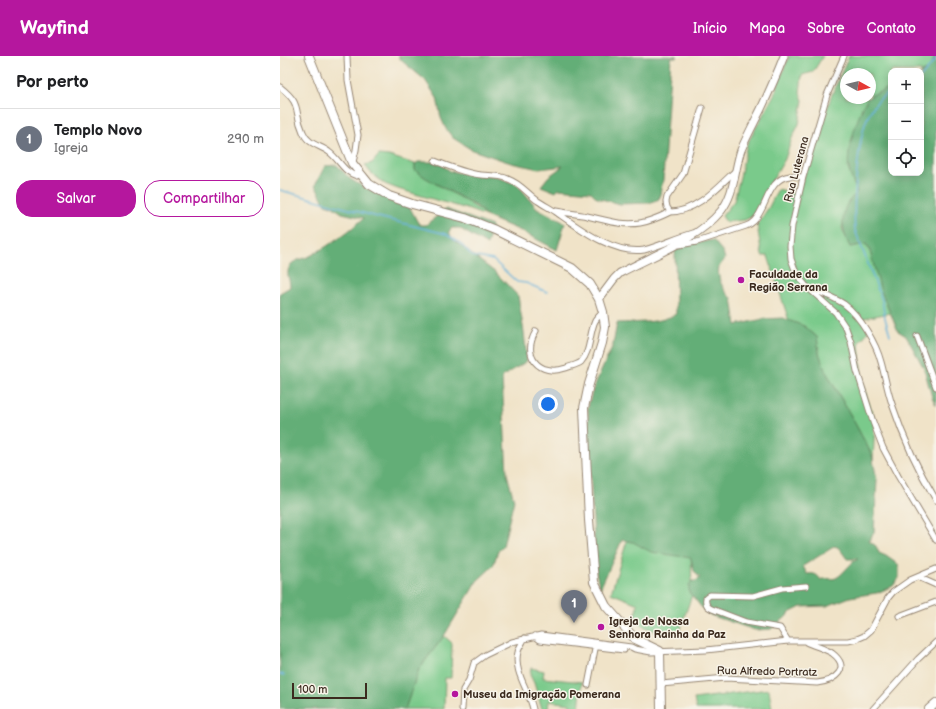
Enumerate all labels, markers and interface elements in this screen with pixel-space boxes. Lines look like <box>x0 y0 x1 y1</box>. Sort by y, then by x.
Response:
text: Wayfind <box>20 17 89 40</box>
text: Início <box>693 20 727 37</box>
text: Mapa <box>749 20 785 37</box>
text: Sobre <box>807 20 845 37</box>
text: Contato <box>867 20 916 37</box>
north arrow <box>840 68 876 104</box>
map controls <box>888 68 924 176</box>
button: + <box>888 68 924 104</box>
text: Por perto <box>16 72 89 92</box>
button: − <box>888 104 924 140</box>
text: Templo Novo <box>54 121 142 140</box>
text: 1 <box>26 131 32 147</box>
text: 290 m <box>227 131 264 147</box>
street label: Rua Luterana <box>781 135 812 203</box>
text: Igreja <box>54 140 88 156</box>
button: locate <box>888 140 924 176</box>
button: Salvar <box>16 180 136 217</box>
button: Compartilhar <box>144 180 264 217</box>
place label: Faculdade da Região Serrana <box>749 268 828 294</box>
marker: Faculdade da Região Serrana <box>736 275 746 285</box>
your location <box>538 394 558 414</box>
pin: 1 <box>561 590 587 623</box>
place label: Igreja de Nossa Senhora Rainha da Paz <box>609 615 726 641</box>
marker: Igreja de Nossa Senhora Rainha da Paz <box>596 622 606 632</box>
street label: Rua Alfredo Portratz <box>717 664 818 679</box>
scale bar <box>292 681 367 700</box>
text: 100 m <box>298 683 327 696</box>
place label: Museu da Imigração Pomerana <box>463 688 621 701</box>
marker: Museu da Imigração Pomerana <box>450 689 460 699</box>

